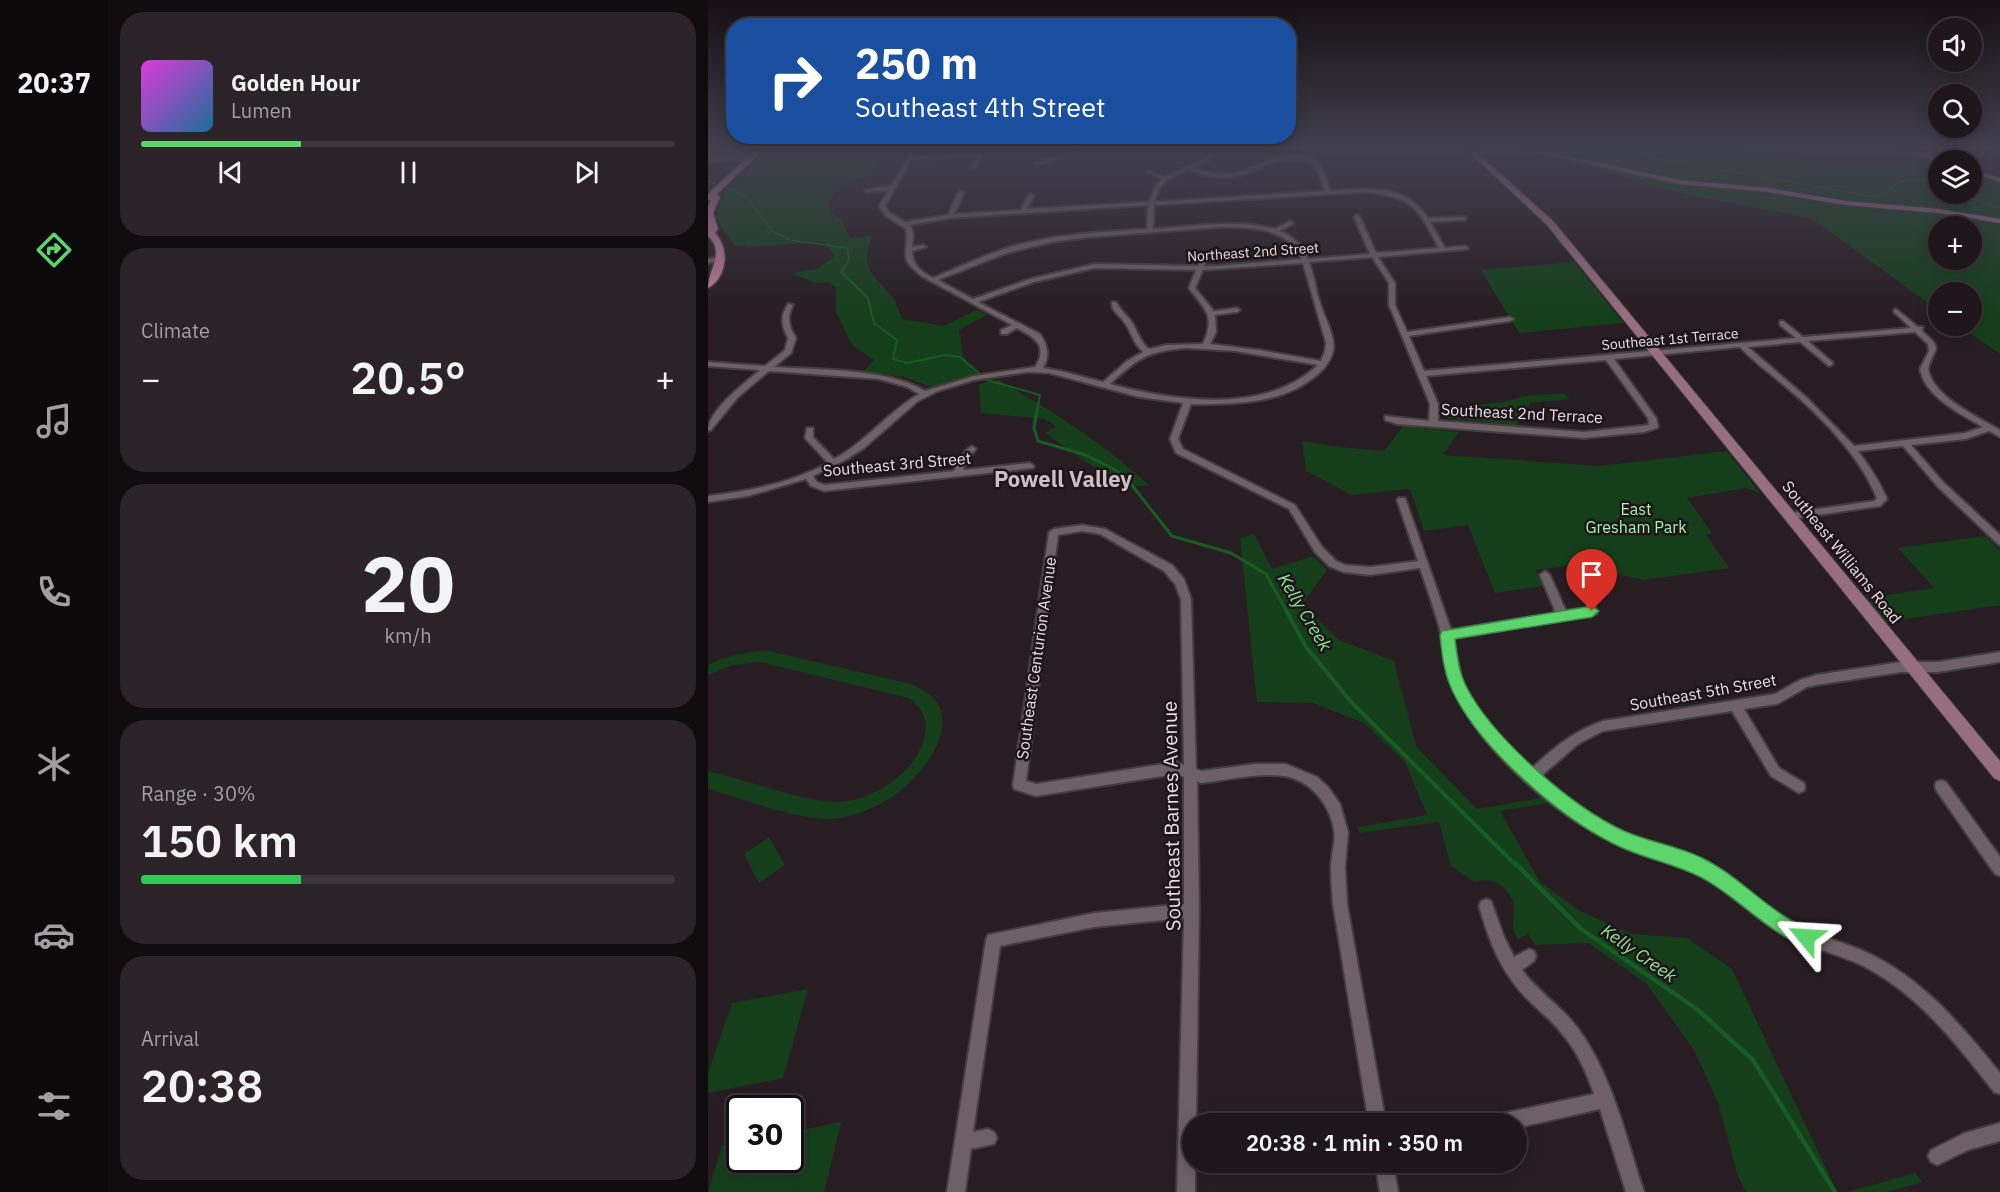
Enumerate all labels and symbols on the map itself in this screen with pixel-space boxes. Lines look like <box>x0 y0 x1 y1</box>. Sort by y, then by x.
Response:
street label: Northeast 2nd Street <box>1186 238 1320 266</box>
street label: Southeast 1st Terrace <box>1601 324 1740 354</box>
street label: Southeast 2nd Terrace <box>1441 399 1604 427</box>
street label: Southeast 3rd Street <box>822 448 972 480</box>
district label: Powell Valley <box>994 464 1132 493</box>
street label: Southeast Williams Road <box>1778 476 1906 628</box>
park label: East Gresham Park <box>1585 499 1687 537</box>
pin <box>1566 549 1617 611</box>
street label: Southeast Centurion Avenue <box>1012 555 1060 760</box>
water label: Kelly Creek <box>1273 569 1338 656</box>
street label: Southeast 5th Street <box>1628 669 1778 715</box>
street label: Southeast Barnes Avenue <box>1155 701 1187 931</box>
position arrow <box>1774 905 1838 969</box>
water label: Kelly Creek <box>1597 919 1682 988</box>
speed limit sign: 30 <box>726 1095 804 1173</box>

